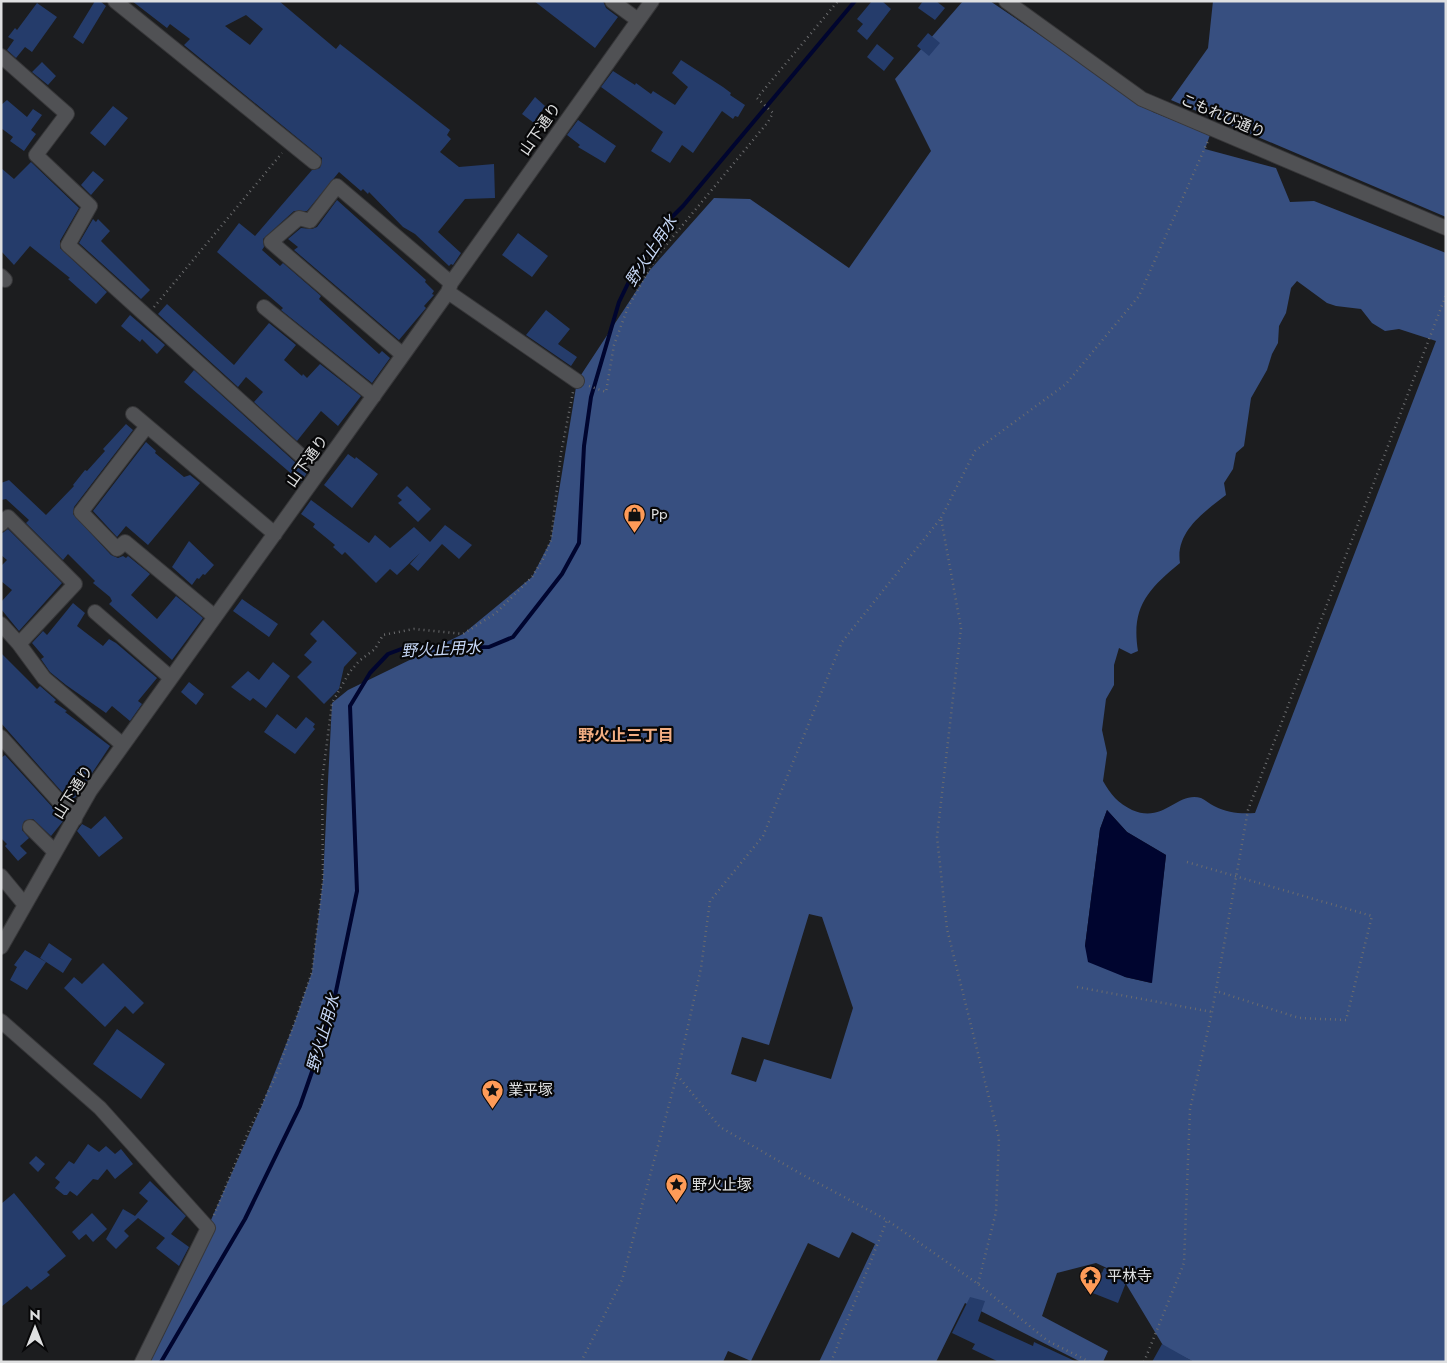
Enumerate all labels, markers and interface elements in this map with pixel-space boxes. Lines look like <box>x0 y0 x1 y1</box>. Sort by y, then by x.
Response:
street label: こもれび通り <box>1177 88 1269 144</box>
street label: 山下通り <box>514 98 566 160</box>
water label: 野火止用水 <box>620 210 684 291</box>
street label: 山下通り <box>280 430 334 492</box>
shop icon: Pp <box>623 502 647 533</box>
place label: Pp <box>651 503 668 525</box>
water label: 野火止用水 <box>400 635 484 663</box>
district label: 野火止三丁目 <box>578 724 674 747</box>
street label: 山下通り <box>48 761 98 823</box>
water label: 野火止用水 <box>301 989 346 1075</box>
place icon: 業平塚 <box>480 1078 504 1109</box>
place label: 業平塚 <box>508 1079 553 1101</box>
place icon: 野火止塚 <box>664 1173 688 1204</box>
place label: 野火止塚 <box>692 1174 752 1196</box>
temple icon: 平林寺 <box>1079 1264 1103 1295</box>
place label: 平林寺 <box>1107 1265 1152 1287</box>
north arrow <box>10 1303 60 1353</box>
text: N <box>29 1305 41 1325</box>

